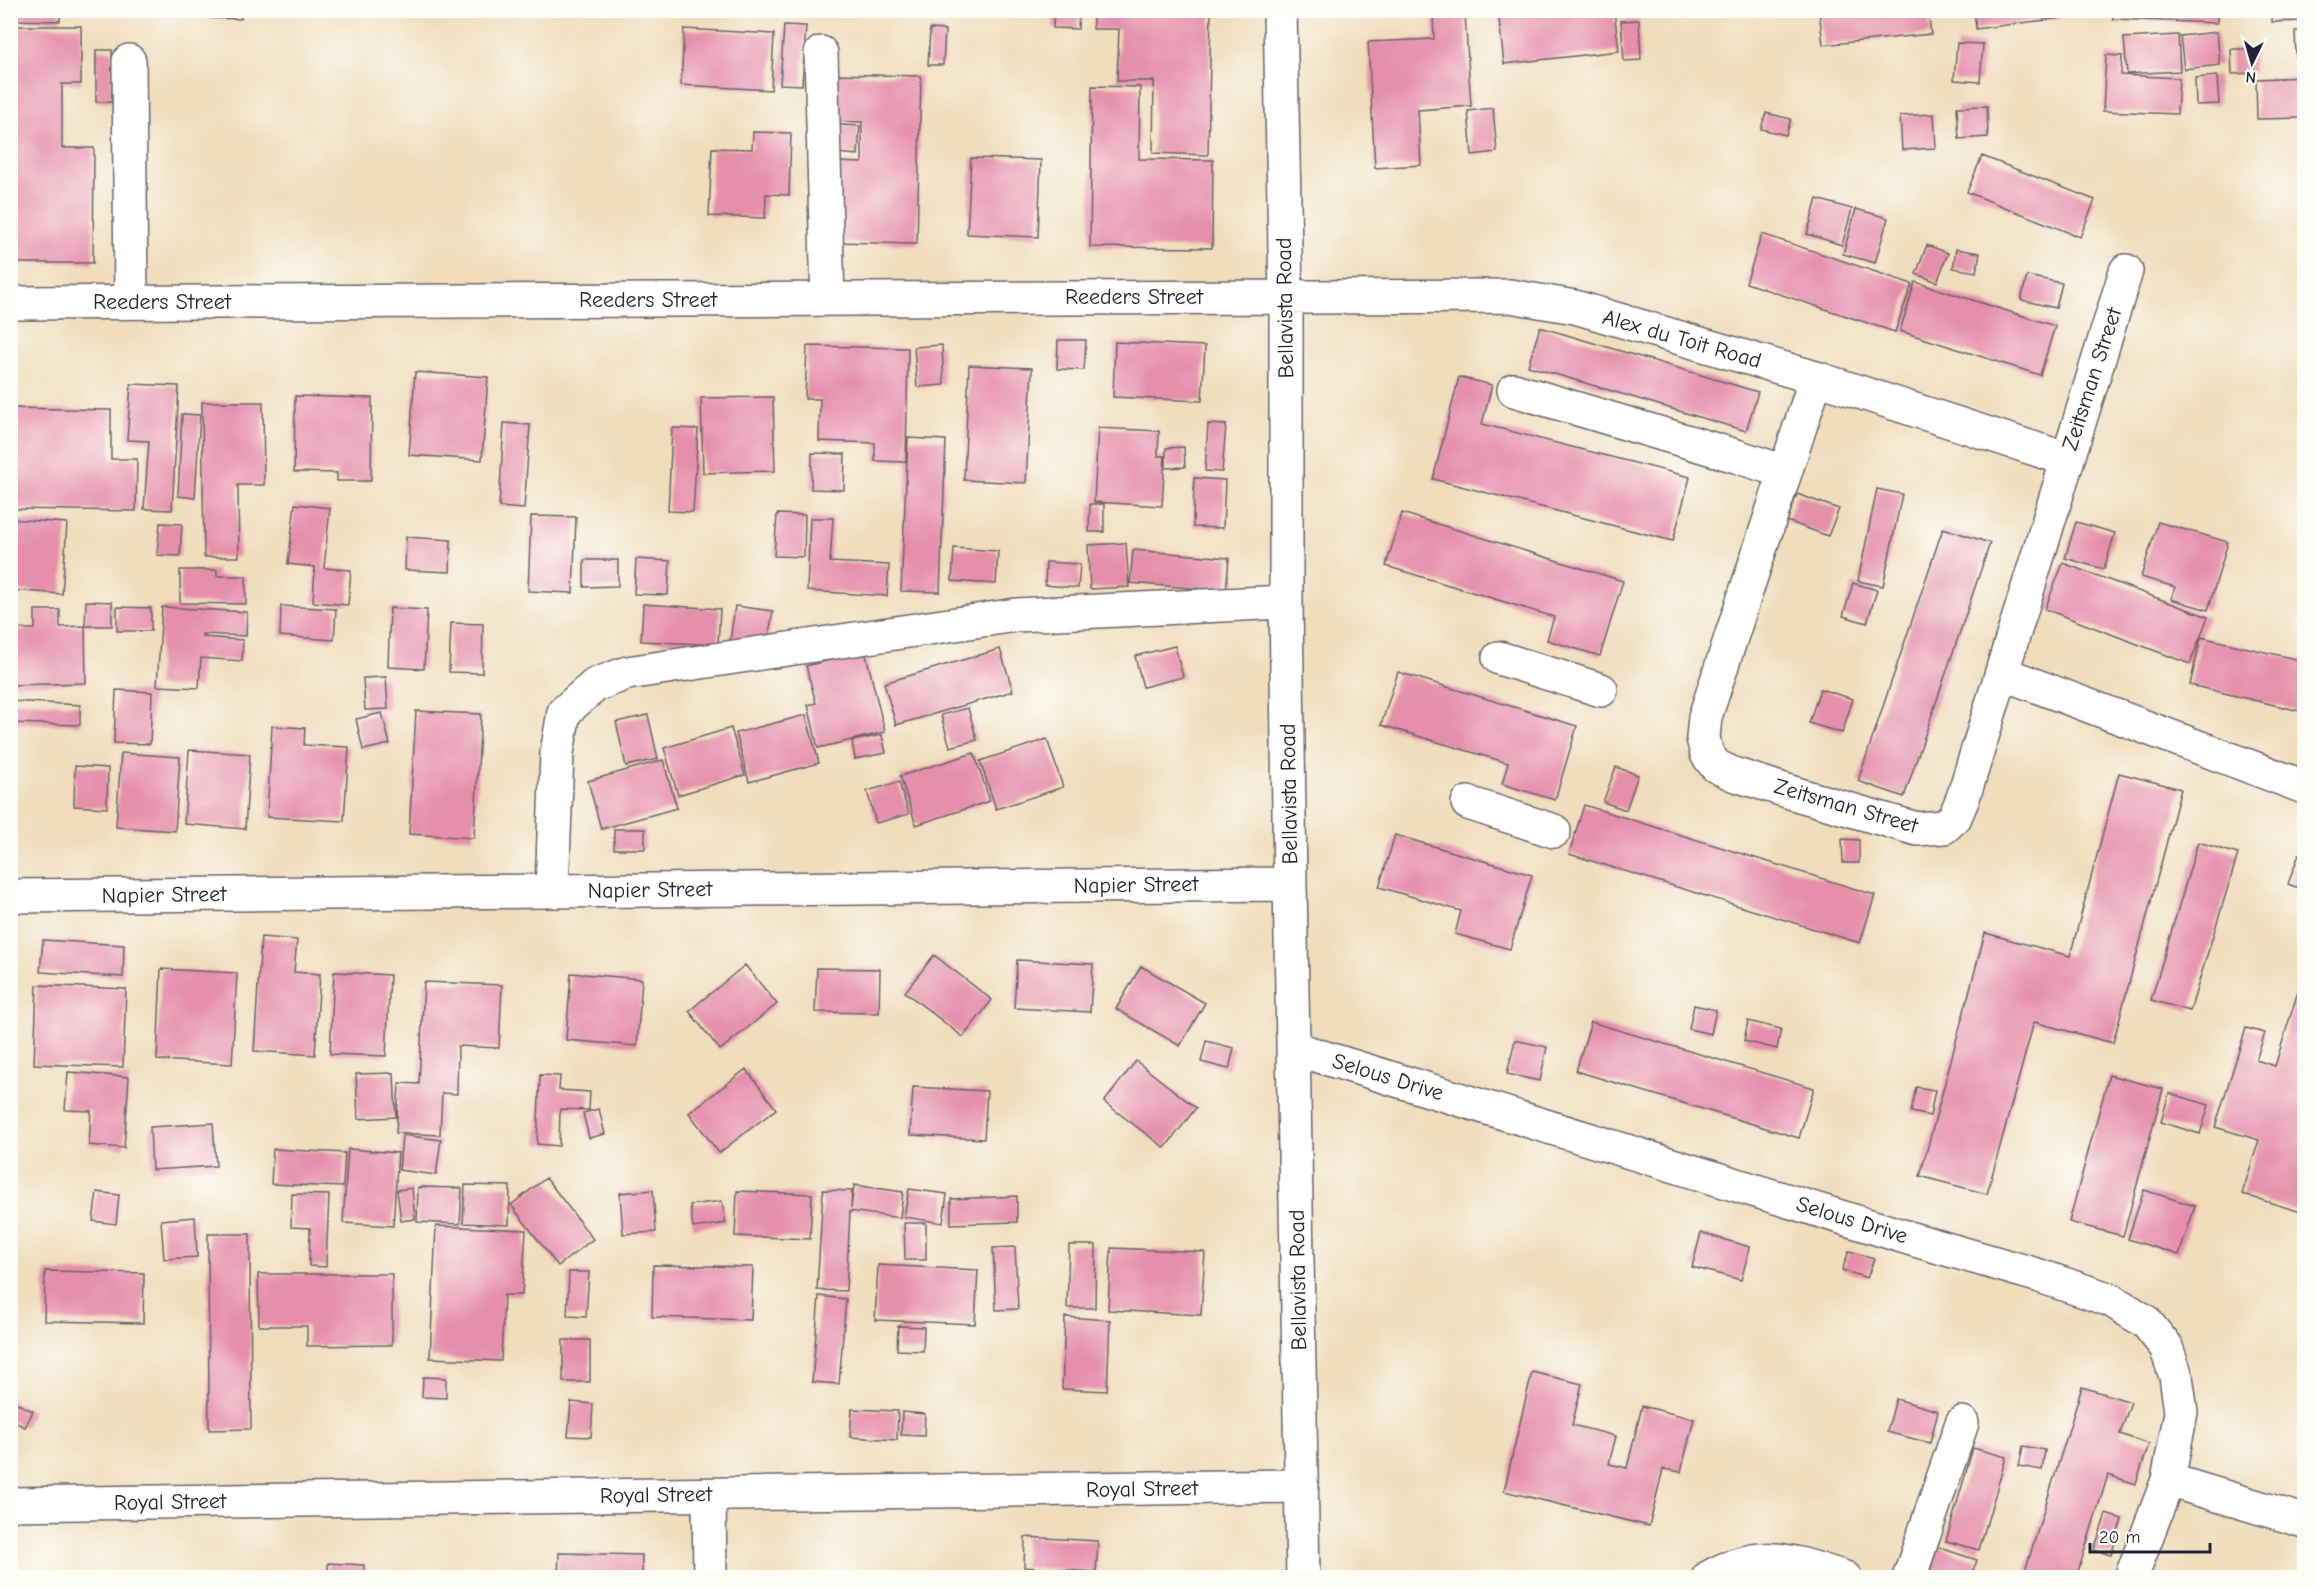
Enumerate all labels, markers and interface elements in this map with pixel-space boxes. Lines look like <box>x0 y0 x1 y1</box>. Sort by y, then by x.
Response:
north arrow <box>2222 33 2282 93</box>
text: N <box>2245 68 2257 86</box>
street label: Bellavista Road <box>1271 237 1299 379</box>
street label: Reeders Street <box>1065 284 1204 310</box>
street label: Reeders Street <box>579 287 718 313</box>
street label: Reeders Street <box>93 289 232 315</box>
street label: Alex du Toit Road <box>1600 304 1764 374</box>
street label: Zeitsman Street <box>2057 304 2128 454</box>
street label: Bellavista Road <box>1275 723 1303 865</box>
street label: Zeitsman Street <box>1771 773 1922 839</box>
street label: Napier Street <box>1073 871 1199 899</box>
street label: Napier Street <box>587 876 713 904</box>
street label: Napier Street <box>101 881 227 909</box>
street label: Selous Drive <box>1329 1048 1447 1106</box>
street label: Selous Drive <box>1793 1191 1911 1249</box>
street label: Bellavista Road <box>1284 1209 1312 1351</box>
street label: Royal Street <box>1086 1475 1199 1503</box>
street label: Royal Street <box>600 1481 713 1509</box>
street label: Royal Street <box>114 1488 227 1516</box>
scale bar <box>2090 1516 2210 1554</box>
text: 20 m <box>2099 1527 2140 1548</box>

